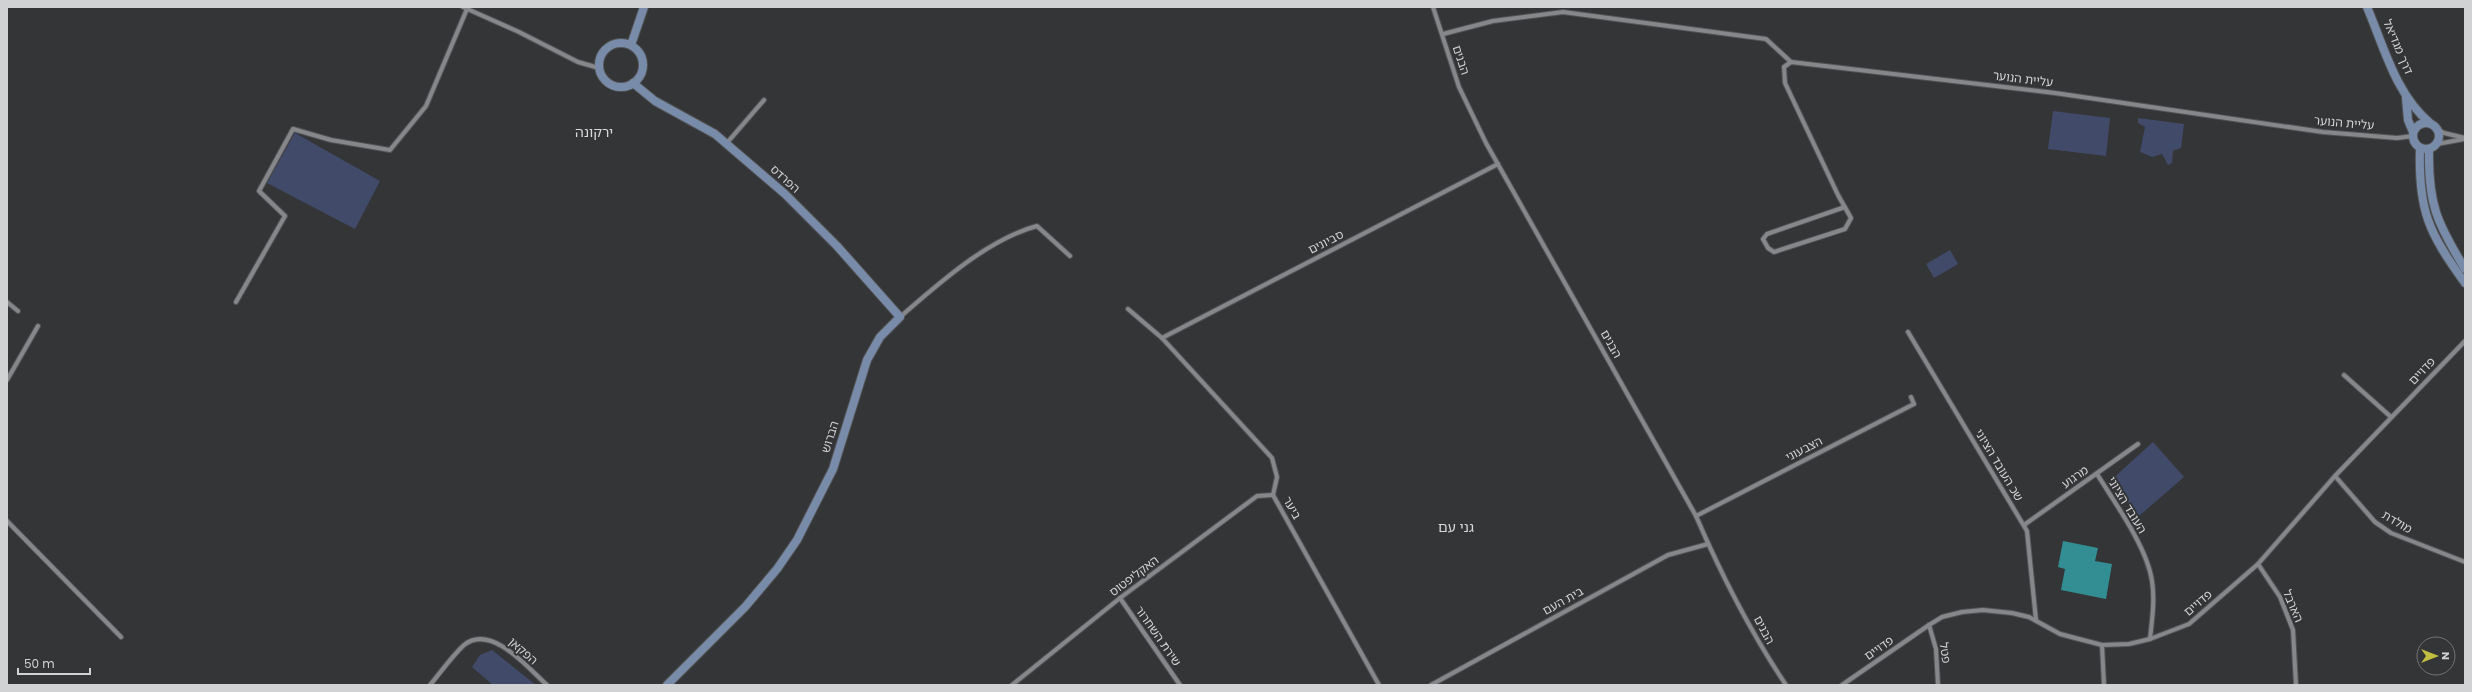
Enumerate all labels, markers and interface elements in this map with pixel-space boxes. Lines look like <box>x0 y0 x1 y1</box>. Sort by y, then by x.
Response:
street label: דרך מגדיאל <box>2379 17 2418 77</box>
street label: הבנים <box>1449 43 1474 77</box>
street label: עליית הנוער <box>1992 66 2054 91</box>
street label: עליית הנוער <box>2313 111 2375 134</box>
district label: ירקונה <box>575 122 613 142</box>
street label: הפרדס <box>767 161 804 197</box>
street label: סביונים <box>1305 225 1347 258</box>
street label: הבנים <box>1597 326 1626 361</box>
street label: פדויים <box>2404 353 2439 388</box>
street label: הברוש <box>817 419 842 455</box>
street label: שכ העובד הציוני <box>1971 425 2028 504</box>
street label: הצבעוני <box>1782 432 1825 465</box>
street label: מרגוע <box>2058 461 2092 492</box>
street label: העובד הציוני <box>2104 473 2151 536</box>
street label: ביער <box>1279 493 1306 522</box>
street label: מולדת <box>2379 506 2416 537</box>
district label: גני עם <box>1438 517 1474 537</box>
street label: האקליפטוס <box>1105 551 1162 600</box>
street label: בית העם <box>1539 582 1586 619</box>
street label: פדויים <box>2180 586 2216 619</box>
street label: הארבל <box>2279 587 2308 625</box>
street label: שירת השחרור <box>1131 602 1185 669</box>
street label: הבנים <box>1750 612 1779 647</box>
street label: פדויים <box>1861 631 1897 664</box>
street label: הפקאן <box>505 633 542 668</box>
north arrow <box>2416 636 2456 676</box>
street label: פטל <box>1936 641 1955 665</box>
scale bar <box>18 650 90 676</box>
text: N <box>2438 652 2454 660</box>
text: 50 m <box>24 655 55 672</box>

